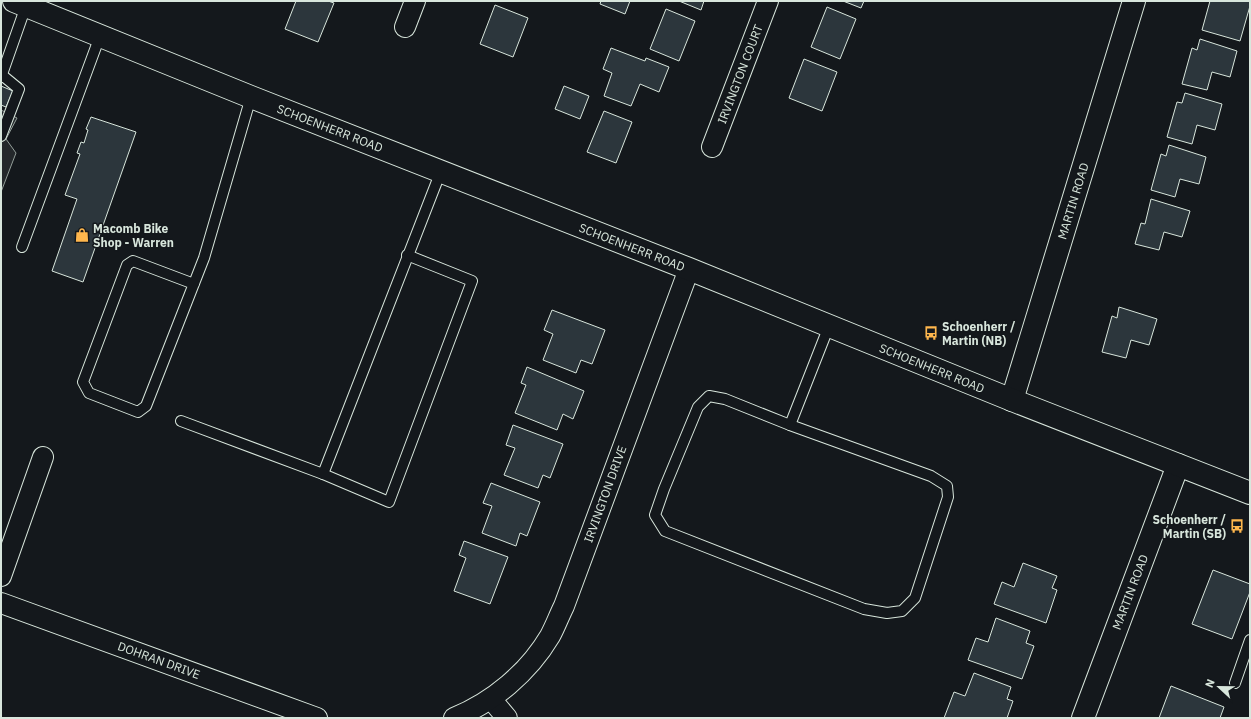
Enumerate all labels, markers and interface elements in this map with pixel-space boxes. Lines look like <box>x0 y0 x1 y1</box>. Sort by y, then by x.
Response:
street label: IRVINGTON COURT <box>714 22 766 126</box>
street label: SCHOENHERR ROAD <box>275 101 385 155</box>
street label: MARTIN ROAD <box>1054 161 1092 241</box>
street label: SCHOENHERR ROAD <box>577 220 687 274</box>
place label: Macomb Bike Shop - Warren <box>93 221 174 250</box>
shop icon: Macomb Bike Shop - Warren <box>74 227 90 243</box>
place label: Schoenherr / Martin (NB) <box>942 319 1016 348</box>
bus stop icon: Schoenherr / Martin (NB) <box>923 325 939 341</box>
street label: SCHOENHERR ROAD <box>877 340 987 396</box>
street label: IRVINGTON DRIVE <box>581 444 629 544</box>
place label: Schoenherr / Martin (SB) <box>1153 512 1226 541</box>
bus stop icon: Schoenherr / Martin (SB) <box>1229 518 1245 534</box>
street label: MARTIN ROAD <box>1109 552 1151 632</box>
street label: DOHRAN DRIVE <box>116 638 202 682</box>
north arrow <box>1199 667 1239 707</box>
text: N <box>1202 677 1218 690</box>

